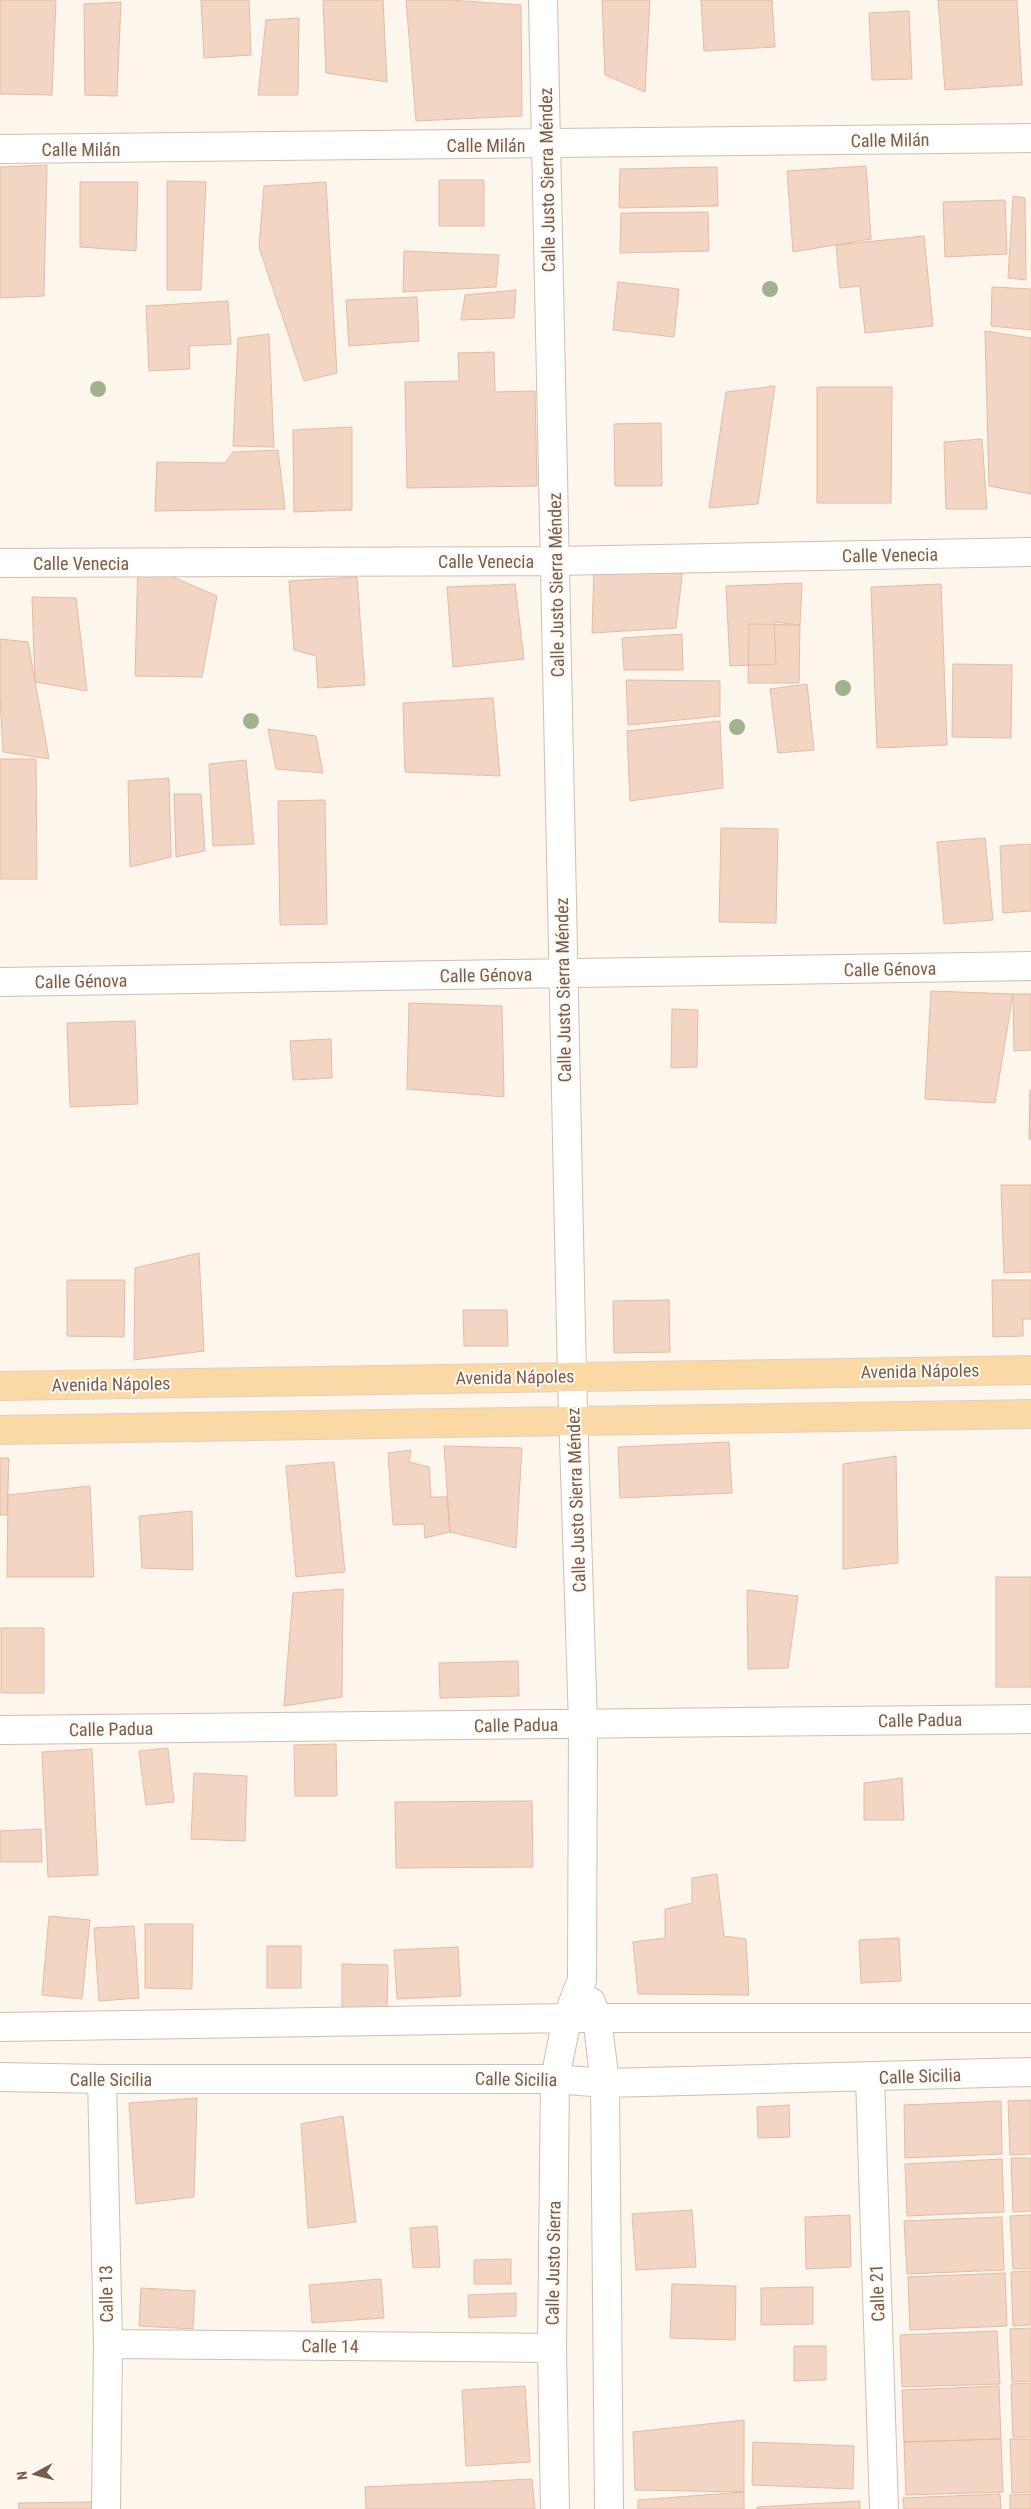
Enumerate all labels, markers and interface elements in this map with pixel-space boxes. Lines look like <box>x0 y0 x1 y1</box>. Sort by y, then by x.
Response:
street label: Calle Justo Sierra Méndez <box>535 87 559 273</box>
street label: Calle Milán <box>850 129 930 151</box>
street label: Calle Milán <box>447 135 525 156</box>
street label: Calle Milán <box>42 139 120 160</box>
street label: Calle Justo Sierra Méndez <box>544 492 568 678</box>
street label: Calle Venecia <box>842 544 938 566</box>
street label: Calle Venecia <box>438 551 534 572</box>
street label: Calle Venecia <box>33 553 129 574</box>
street label: Calle Justo Sierra Méndez <box>551 897 575 1083</box>
street label: Calle Génova <box>844 958 936 980</box>
street label: Calle Génova <box>440 964 532 986</box>
street label: Calle Génova <box>35 970 127 992</box>
street label: Avenida Nápoles <box>860 1359 980 1383</box>
street label: Avenida Nápoles <box>455 1365 575 1389</box>
street label: Avenida Nápoles <box>51 1372 171 1396</box>
street label: Calle Justo Sierra Méndez <box>562 1407 590 1593</box>
street label: Calle Padua <box>878 1709 962 1731</box>
street label: Calle Padua <box>474 1714 558 1736</box>
street label: Calle Padua <box>69 1718 153 1740</box>
street label: Calle Sicilia <box>878 2064 962 2088</box>
street label: Calle Sicilia <box>475 2068 557 2090</box>
street label: Calle Sicilia <box>70 2069 152 2090</box>
street label: Calle Justo Sierra <box>541 2200 565 2326</box>
street label: Calle 21 <box>866 2264 888 2322</box>
street label: Calle 13 <box>95 2265 117 2323</box>
street label: Calle 14 <box>301 2335 359 2357</box>
north arrow <box>10 2449 60 2499</box>
text: N <box>14 2470 31 2481</box>

